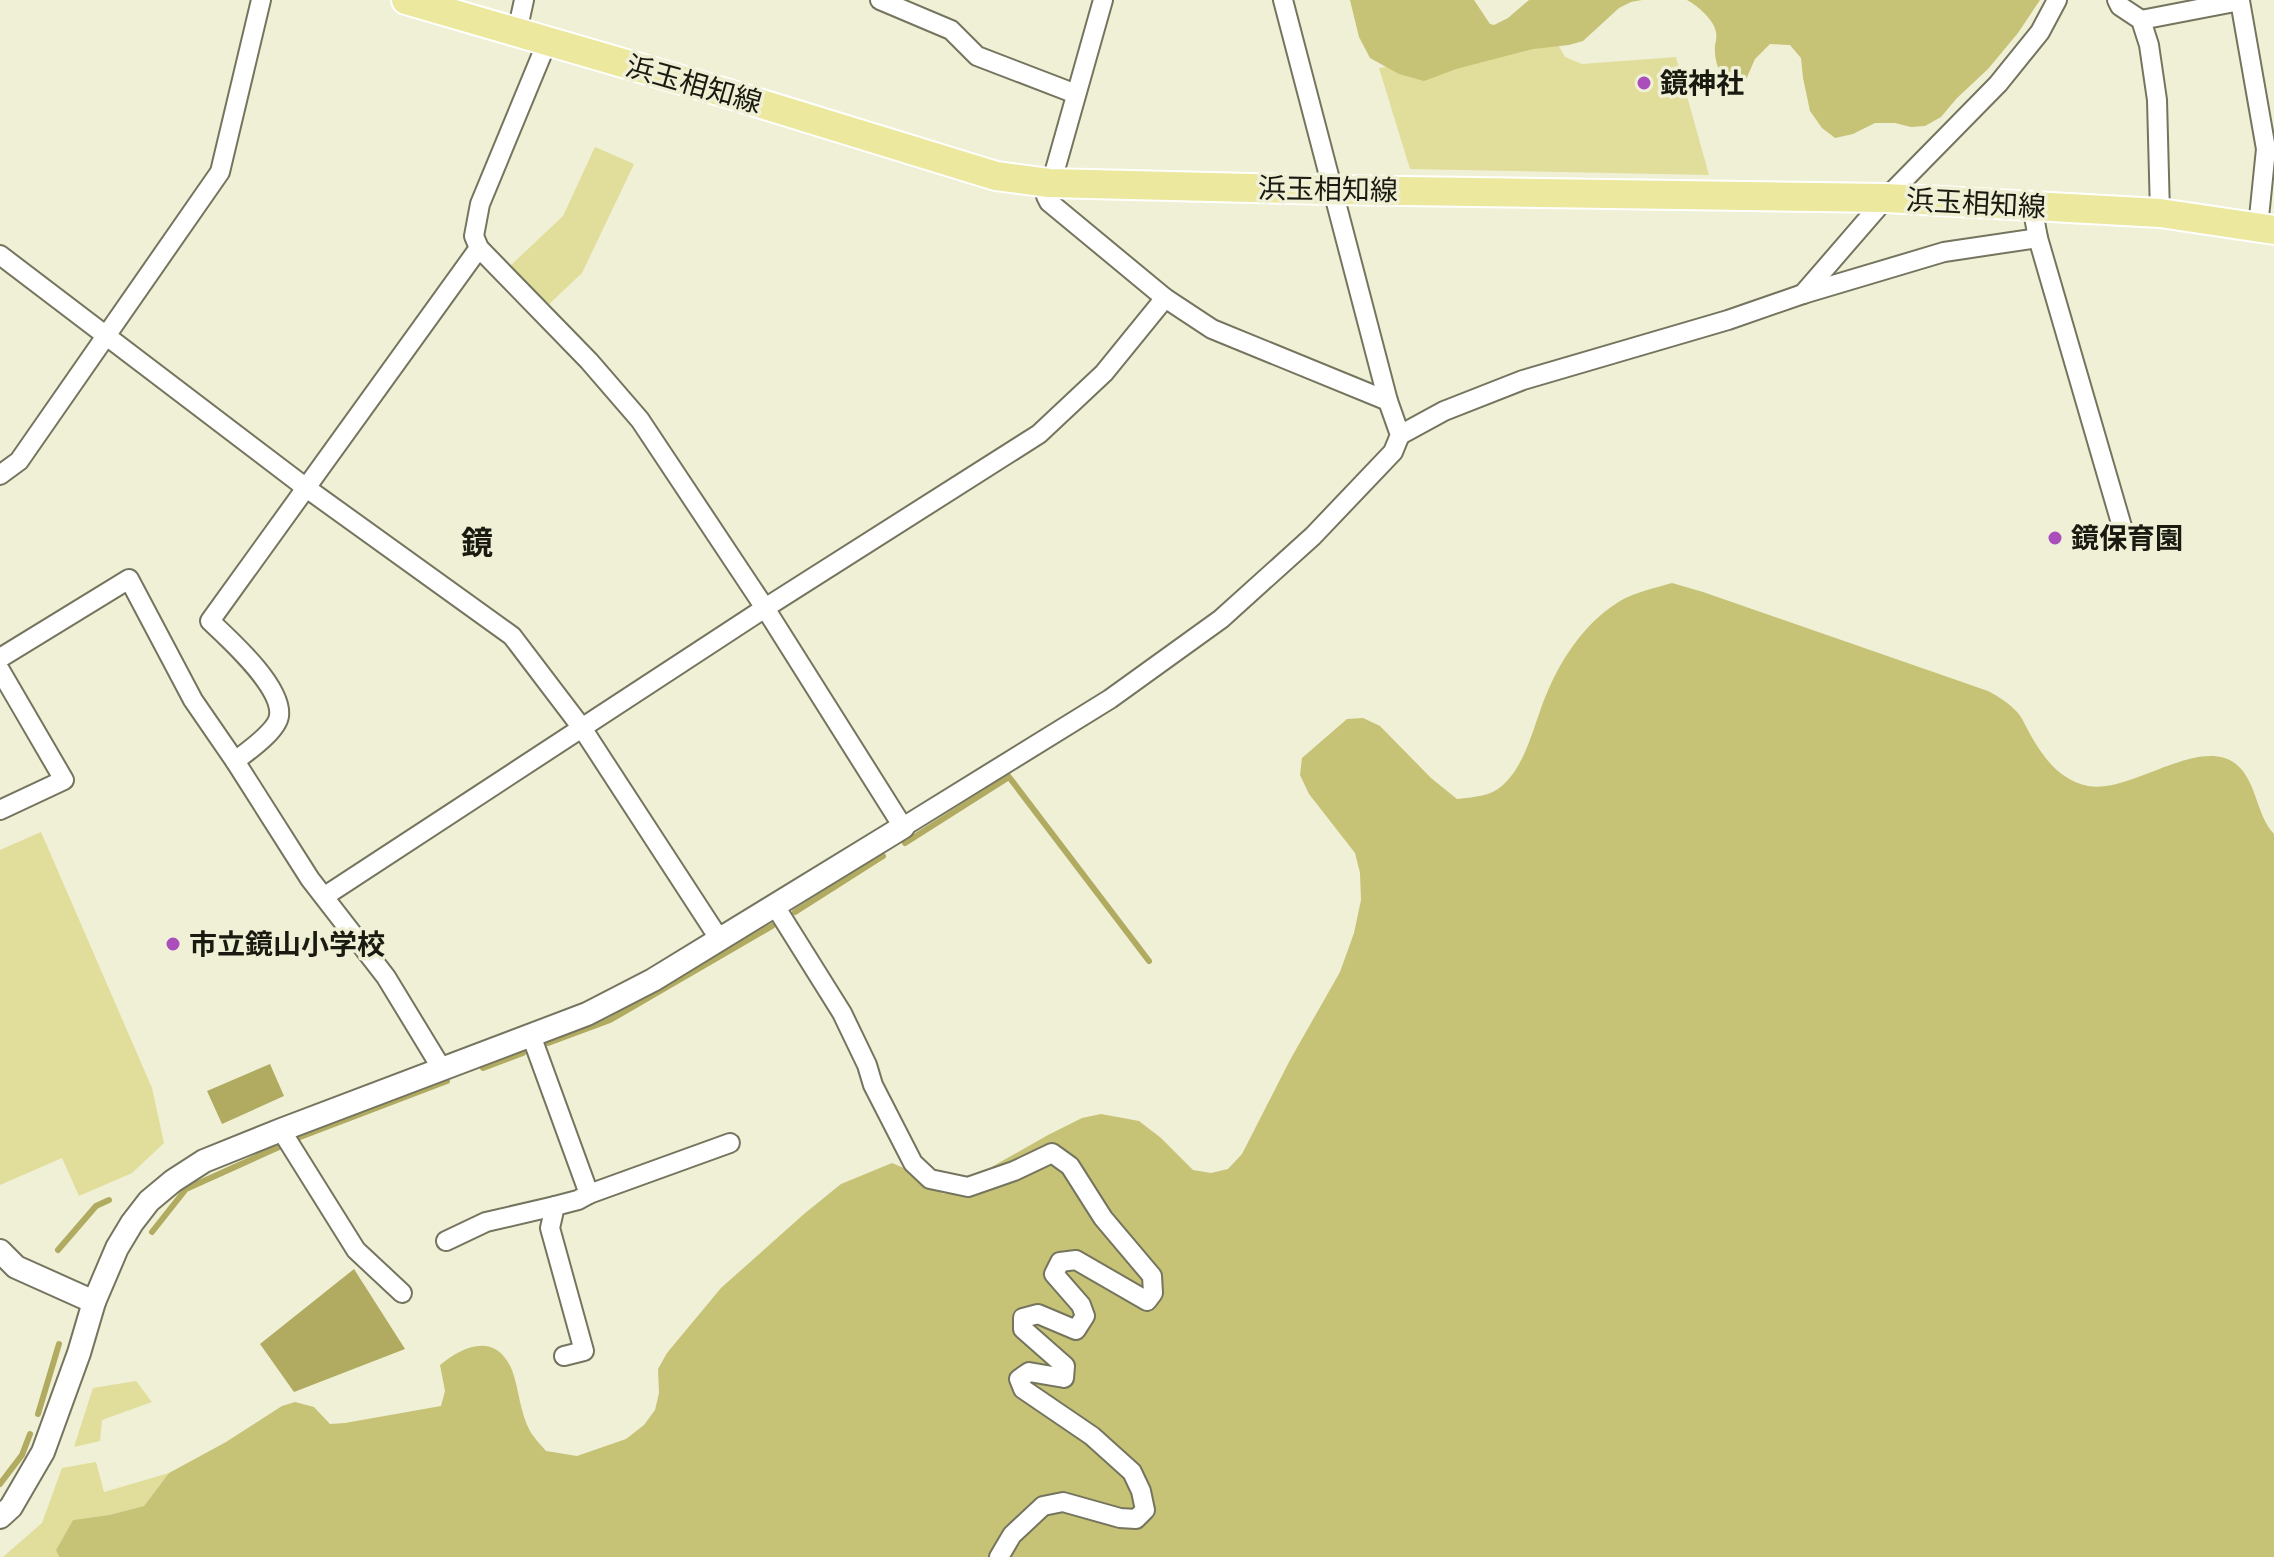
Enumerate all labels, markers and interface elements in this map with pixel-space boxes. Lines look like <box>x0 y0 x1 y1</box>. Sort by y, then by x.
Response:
street label: 浜玉相知線 <box>621 50 765 123</box>
place label: 鏡神社 <box>1660 68 1744 104</box>
marker: 鏡神社 <box>1635 74 1653 92</box>
street label: 浜玉相知線 <box>1258 173 1398 211</box>
street label: 浜玉相知線 <box>1905 184 2047 228</box>
place label: 鏡保育園 <box>2071 523 2183 559</box>
district label: 鏡 <box>461 526 493 566</box>
marker: 鏡保育園 <box>2046 529 2064 547</box>
place label: 市立鏡山小学校 <box>189 929 385 965</box>
marker: 市立鏡山小学校 <box>164 935 182 953</box>

